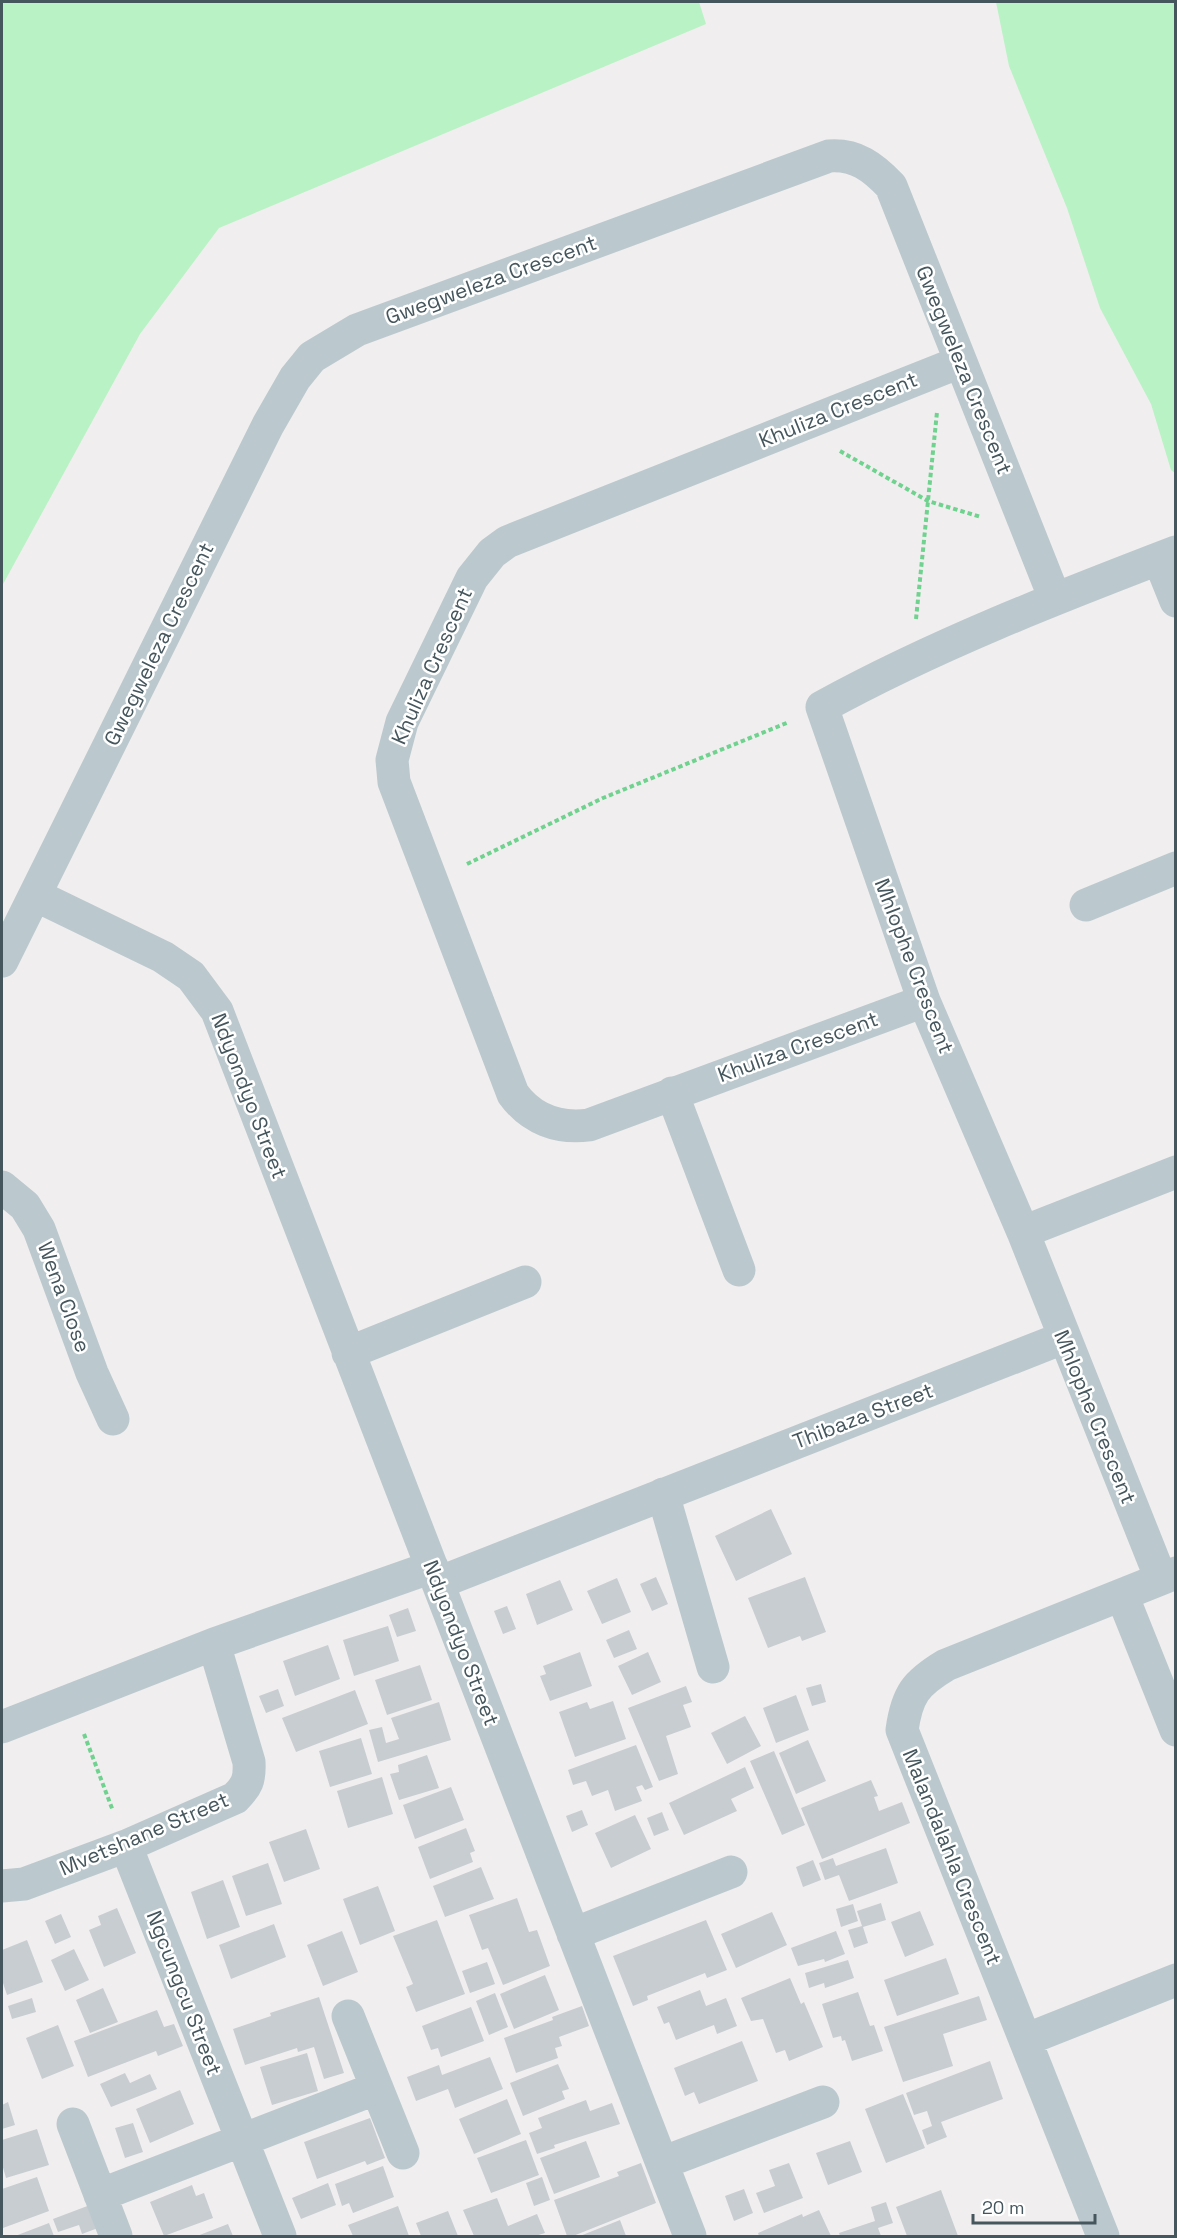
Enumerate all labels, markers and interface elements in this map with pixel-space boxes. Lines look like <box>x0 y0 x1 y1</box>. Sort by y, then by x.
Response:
street label: Gwegweleza Crescent <box>382 229 600 330</box>
street label: Gwegweleza Crescent <box>910 261 1019 478</box>
street label: Khuliza Crescent <box>755 365 921 454</box>
street label: Gwegweleza Crescent <box>98 538 220 750</box>
street label: Khuliza Crescent <box>385 583 478 748</box>
street label: Mhlophe Crescent <box>869 875 960 1057</box>
street label: Khuliza Crescent <box>714 1005 882 1088</box>
street label: Ndyondyo Street <box>205 1009 293 1182</box>
street label: Wena Close <box>32 1238 97 1356</box>
street label: Mhlophe Crescent <box>1048 1326 1143 1508</box>
street label: Thibaza Street <box>789 1376 937 1455</box>
street label: Ndyondyo Street <box>417 1556 505 1729</box>
street label: Malandalahla Crescent <box>897 1745 1008 1969</box>
street label: Mvetshane Street <box>55 1786 233 1881</box>
street label: Ngcungcu Street <box>141 1907 228 2079</box>
scale bar <box>973 2187 1094 2225</box>
text: 20 m <box>982 2196 1025 2219</box>

